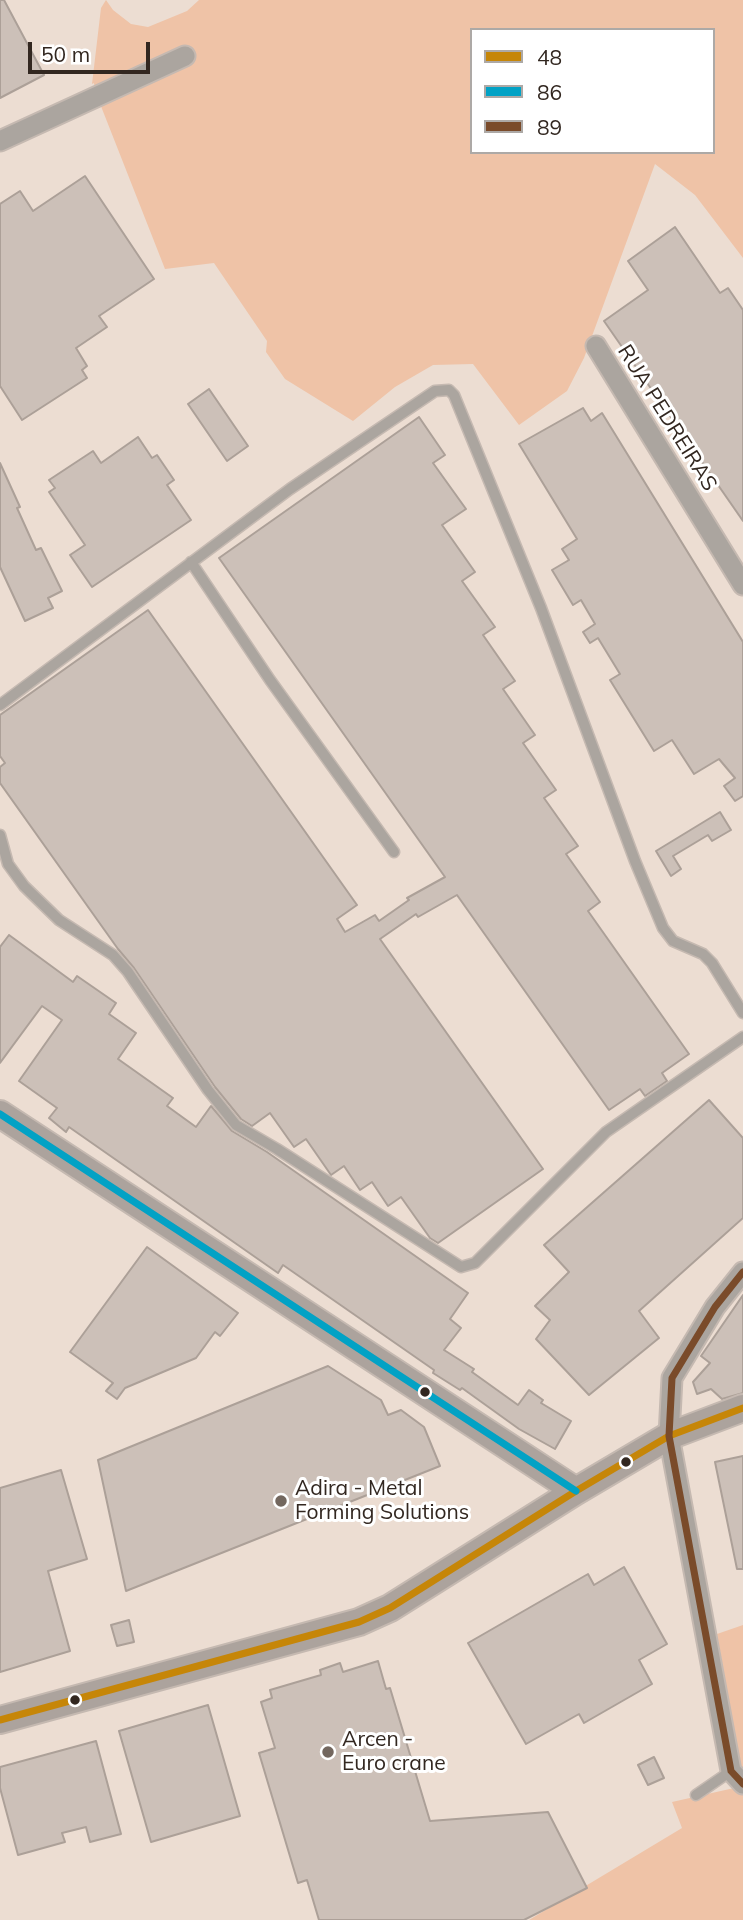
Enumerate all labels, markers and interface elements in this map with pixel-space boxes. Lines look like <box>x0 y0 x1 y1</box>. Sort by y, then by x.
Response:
scale bar <box>32 28 154 72</box>
legend <box>470 28 715 154</box>
text: 50 m <box>41 41 90 67</box>
text: 48 <box>537 44 562 70</box>
text: 86 <box>537 79 562 105</box>
text: 89 <box>537 114 562 140</box>
street label: RUA PEDREIRAS <box>612 340 722 496</box>
unlabelled marker <box>418 1385 432 1399</box>
unlabelled marker <box>619 1455 633 1469</box>
place label: Adira - Metal Forming Solutions <box>295 1476 469 1526</box>
marker: Adira - Metal Forming Solutions <box>273 1493 289 1509</box>
unlabelled marker <box>68 1693 82 1707</box>
place label: Arcen - Euro crane <box>342 1727 446 1777</box>
marker: Arcen - Euro crane <box>320 1744 336 1760</box>

